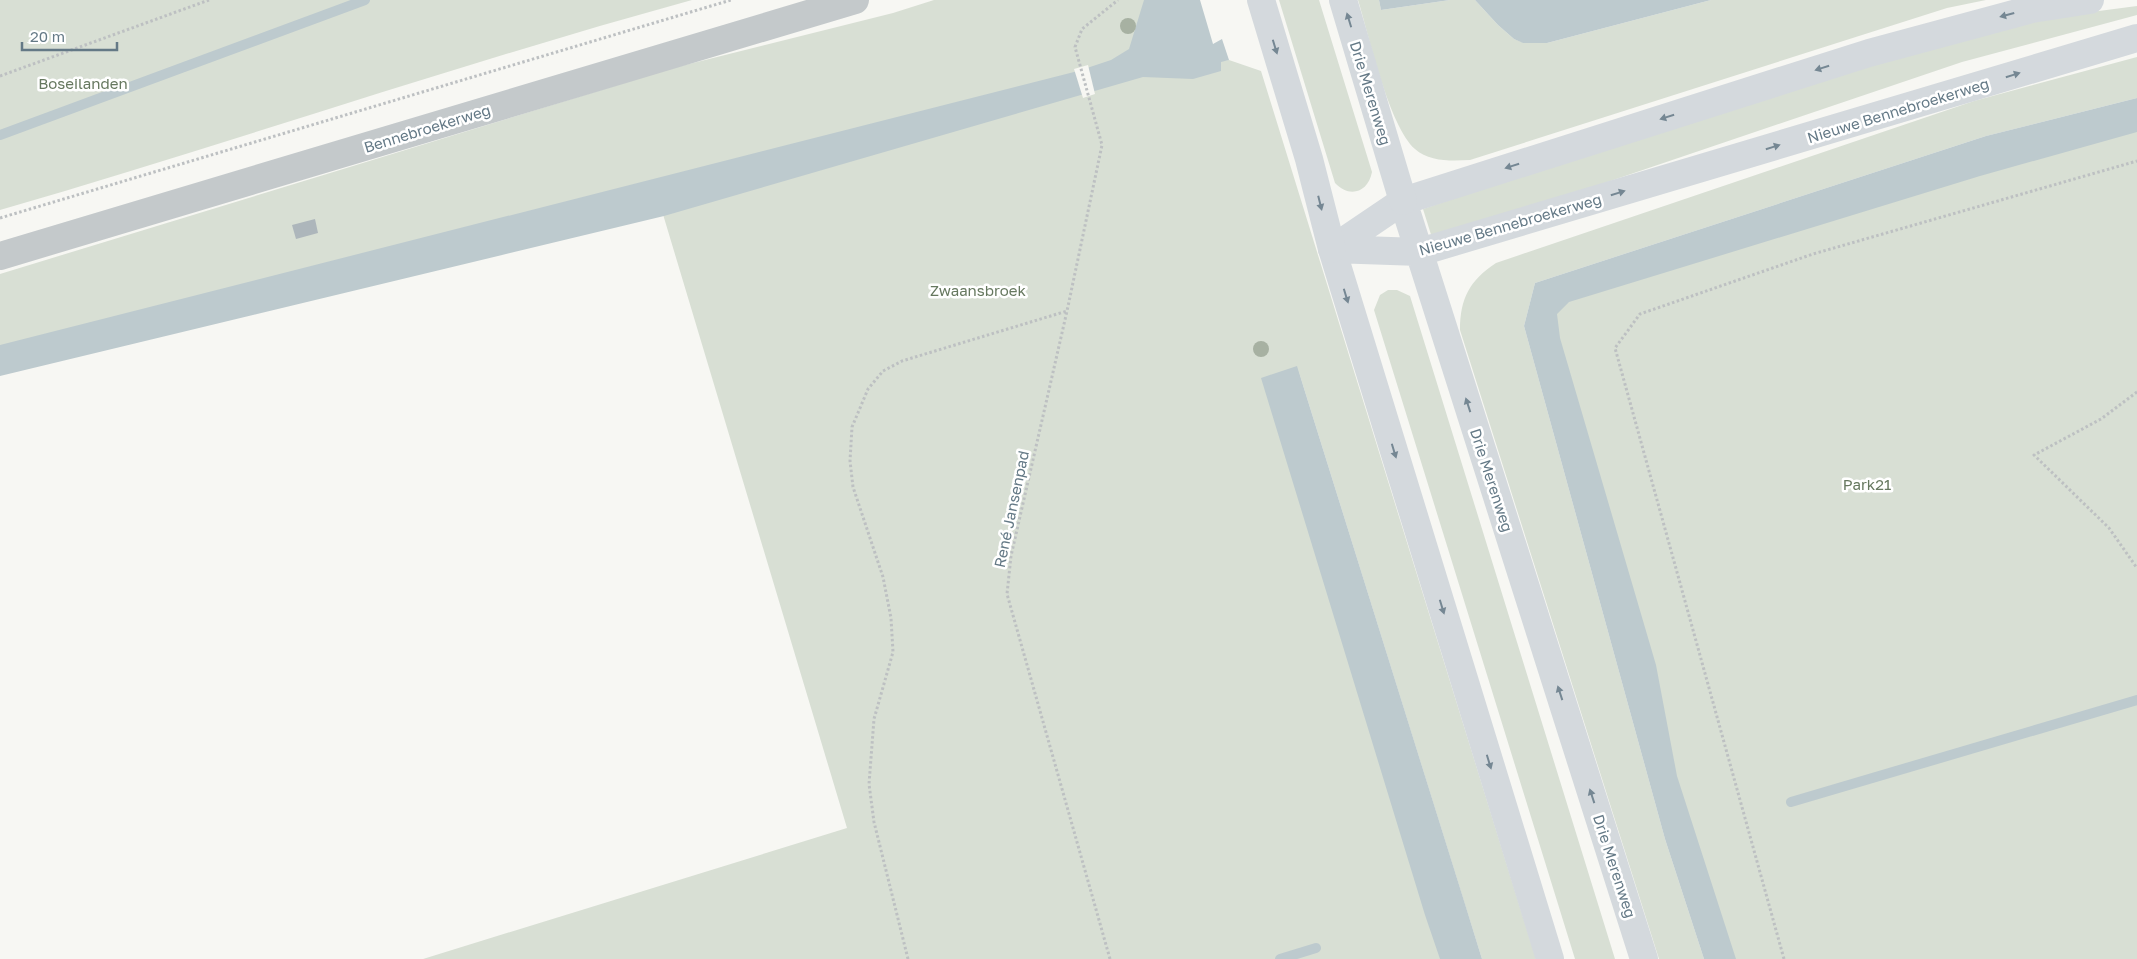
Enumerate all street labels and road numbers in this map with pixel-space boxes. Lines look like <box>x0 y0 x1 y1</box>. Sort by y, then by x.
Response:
street label: Drie Merenweg <box>1347 39 1395 147</box>
street label: Nieuwe Bennebroekerweg <box>1805 74 1991 146</box>
street label: Bennebroekerweg <box>361 100 493 156</box>
street label: Nieuwe Bennebroekerweg <box>1417 189 1603 259</box>
street label: Drie Merenweg <box>1467 426 1517 534</box>
street label: René Jansenpad <box>990 449 1032 569</box>
street label: Drie Merenweg <box>1590 812 1640 920</box>

